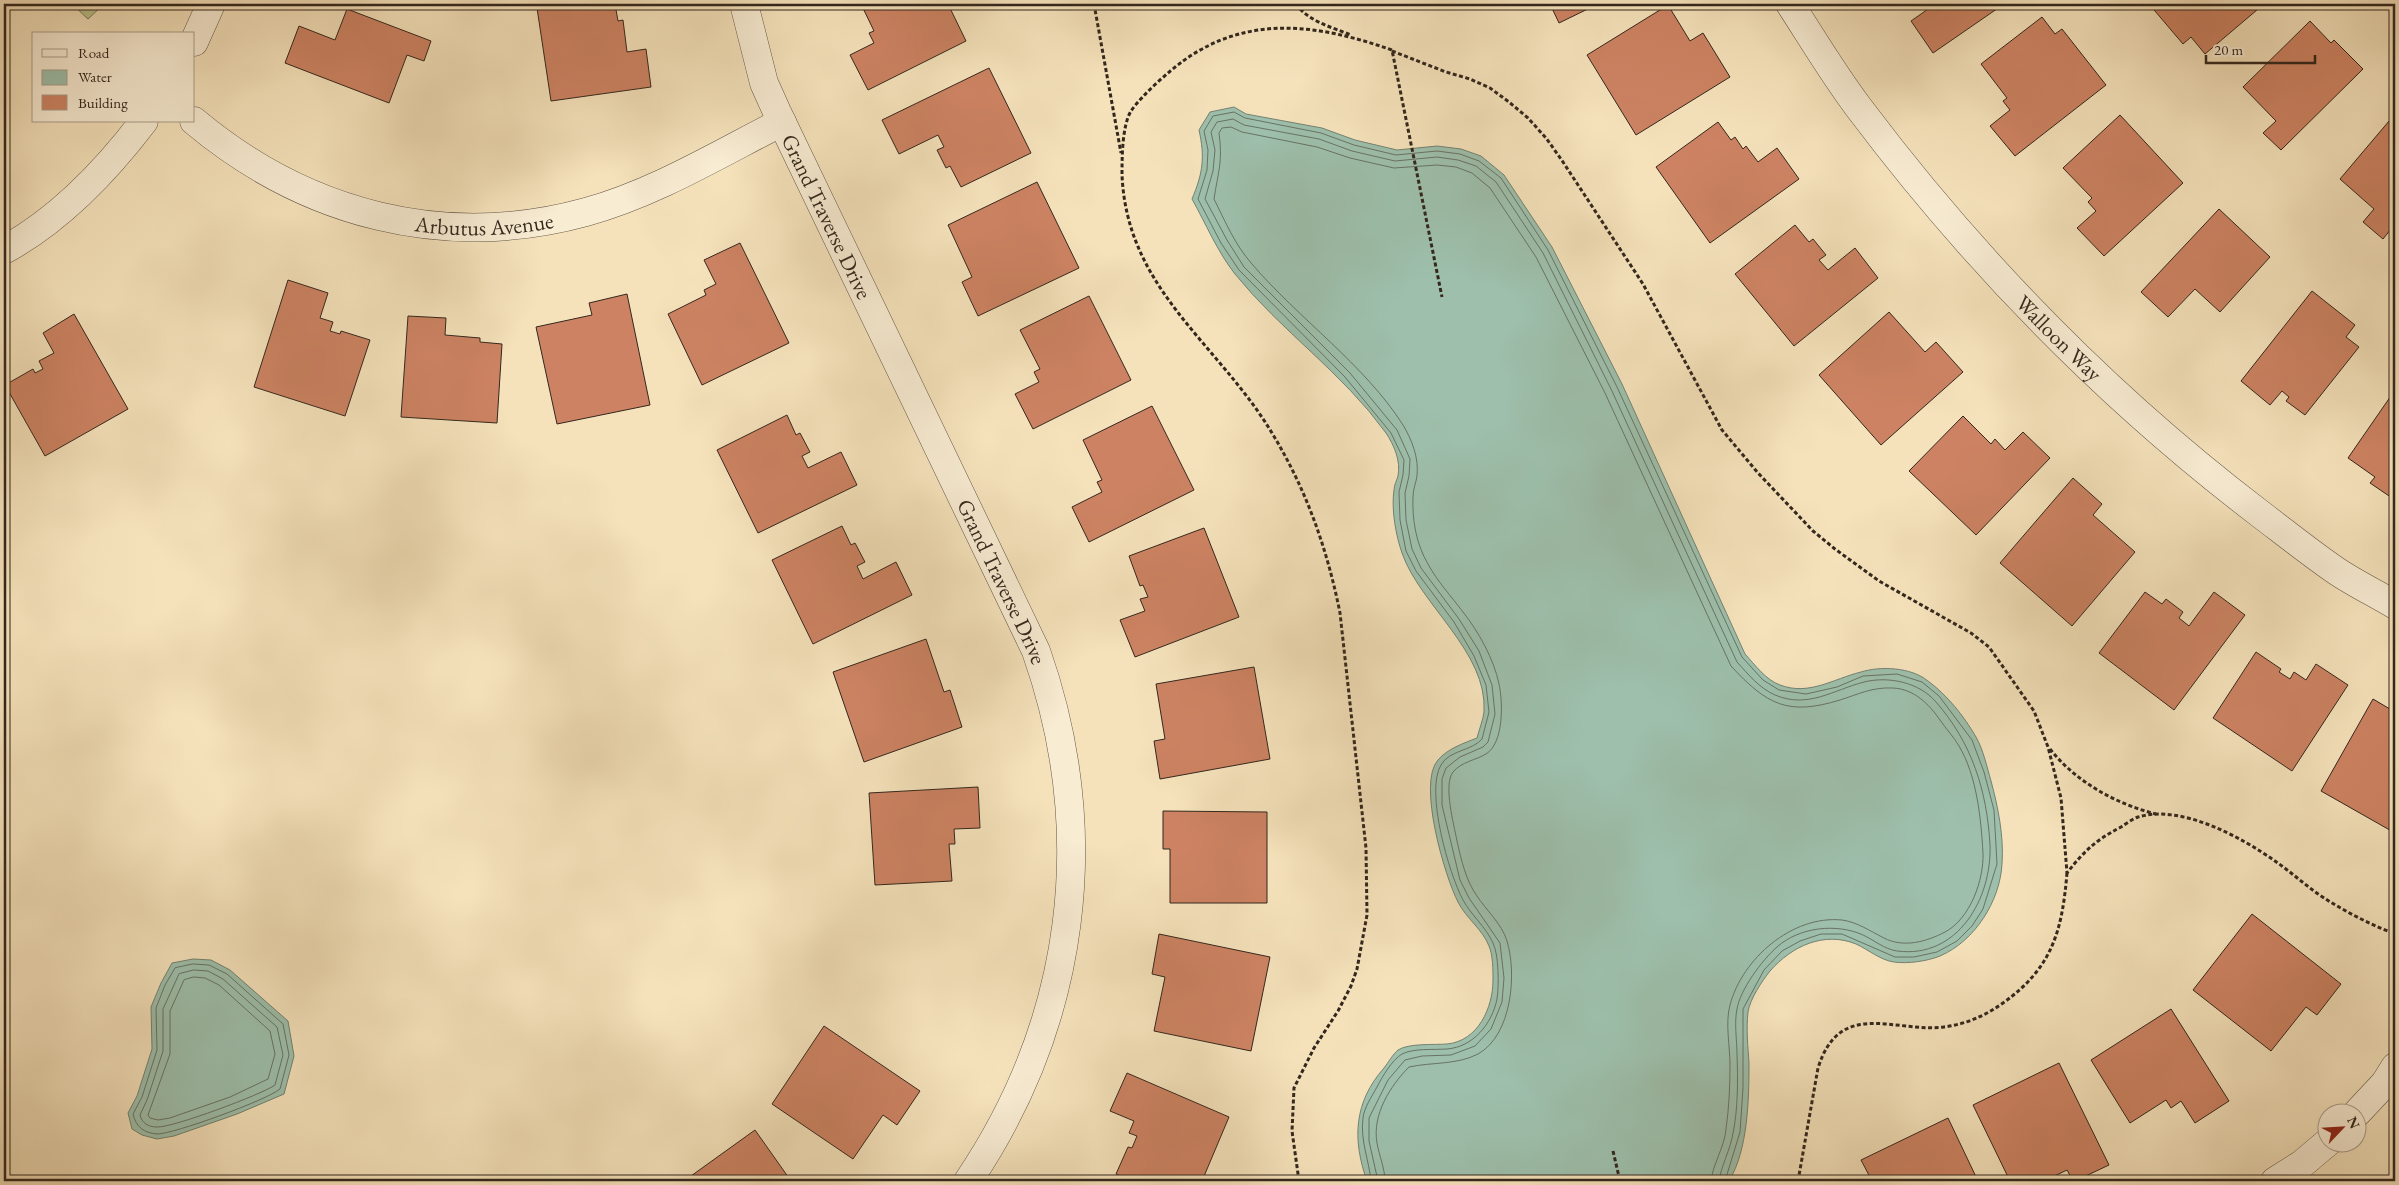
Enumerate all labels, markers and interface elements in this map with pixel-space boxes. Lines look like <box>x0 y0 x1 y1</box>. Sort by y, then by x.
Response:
legend <box>32 32 195 122</box>
scale bar <box>2206 32 2315 64</box>
text: 20 m <box>2214 40 2243 59</box>
text: Road <box>78 43 110 62</box>
text: Water <box>78 67 112 86</box>
text: Building <box>78 93 128 112</box>
street label: Grand Traverse Drive <box>775 129 879 304</box>
street label: Arbutus Avenue <box>412 205 556 242</box>
street label: Walloon Way <box>2010 288 2109 388</box>
street label: Grand Traverse Drive <box>951 494 1054 668</box>
north arrow <box>2316 1102 2366 1152</box>
text: N <box>2343 1114 2365 1132</box>

